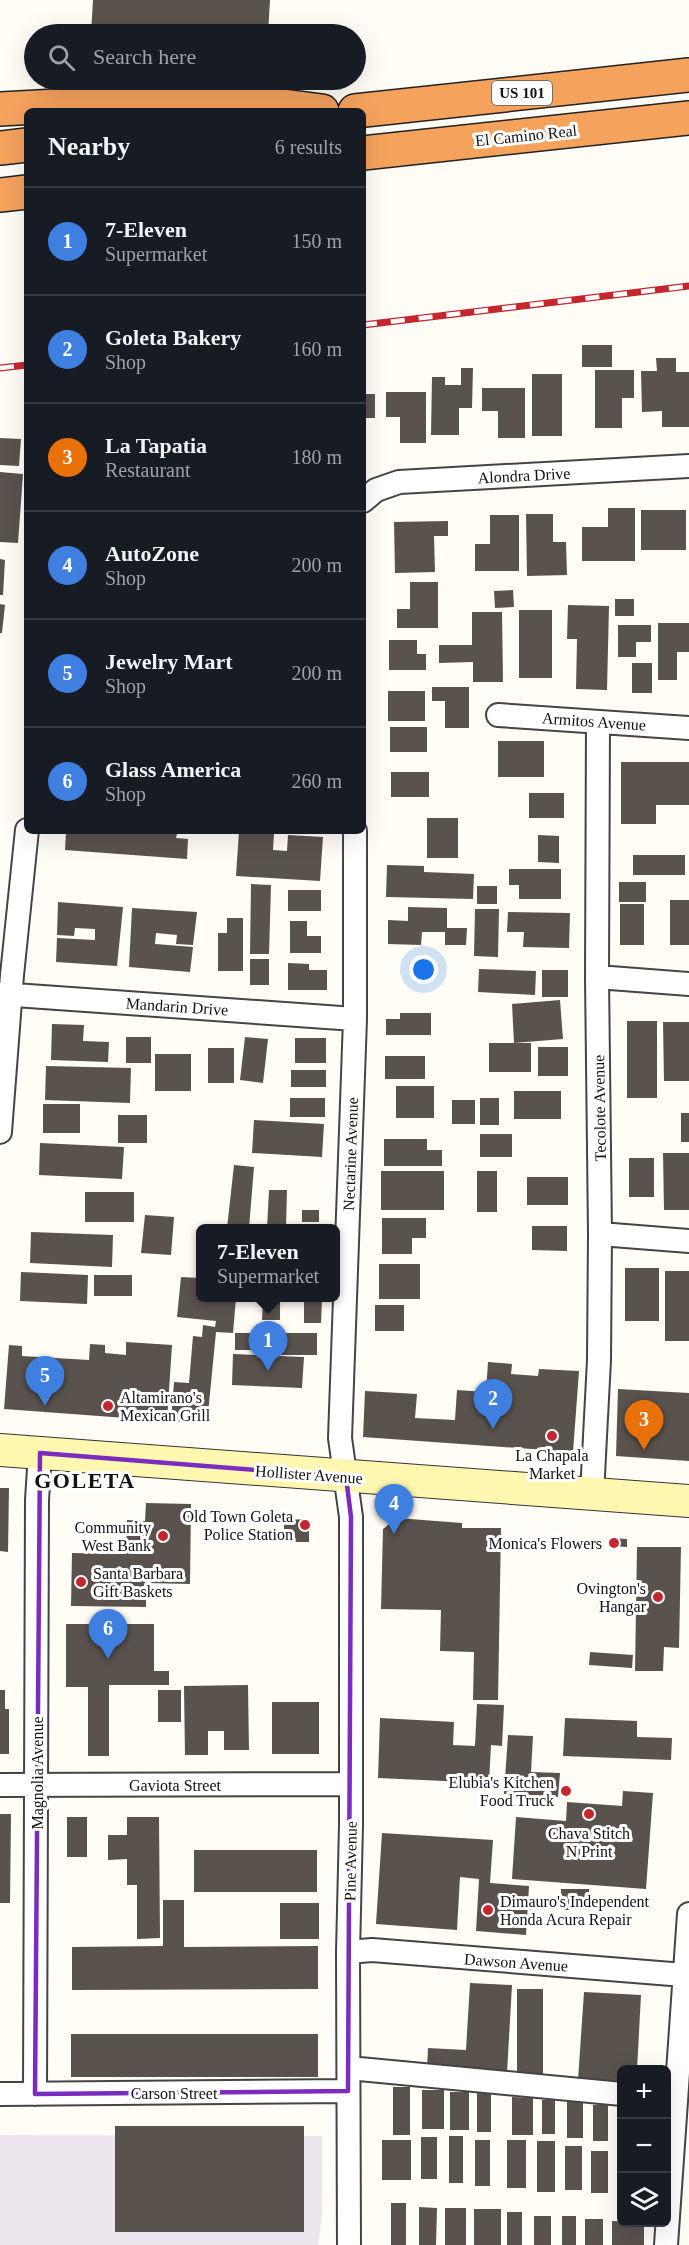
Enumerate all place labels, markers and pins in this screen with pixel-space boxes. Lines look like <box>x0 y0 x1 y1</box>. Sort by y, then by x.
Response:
pin: 1 <box>248 1322 288 1371</box>
pin: 5 <box>26 1356 64 1406</box>
pin: 2 <box>474 1380 512 1429</box>
place label: Altamirano's Mexican Grill <box>120 1389 211 1424</box>
marker: Altamirano's Mexican Grill <box>101 1399 115 1413</box>
pin: 3 <box>624 1400 664 1450</box>
marker: La Chapala Market <box>545 1429 559 1443</box>
place label: La Chapala Market <box>515 1447 589 1482</box>
pin: 4 <box>374 1484 414 1534</box>
place label: Old Town Goleta Police Station <box>182 1508 293 1543</box>
marker: Old Town Goleta Police Station <box>298 1518 312 1532</box>
place label: Community West Bank <box>75 1519 151 1554</box>
marker: Community West Bank <box>156 1529 170 1543</box>
place label: Monica's Flowers <box>488 1535 602 1552</box>
marker: Monica's Flowers <box>607 1536 621 1550</box>
place label: Santa Barbara Gift Baskets <box>93 1565 183 1600</box>
marker: Santa Barbara Gift Baskets <box>74 1575 88 1589</box>
place label: Ovington's Hangar <box>576 1580 647 1616</box>
marker: Ovington's Hangar <box>651 1590 665 1604</box>
pin: 6 <box>88 1610 128 1659</box>
place label: Elubia's Kitchen Food Truck <box>448 1774 554 1809</box>
marker: Elubia's Kitchen Food Truck <box>559 1784 573 1798</box>
marker: Chava Stitch N Print <box>582 1807 596 1821</box>
place label: Chava Stitch N Print <box>548 1825 630 1860</box>
place label: Dimauro's Independent Honda Acura Repair <box>500 1893 650 1929</box>
marker: Dimauro's Independent Honda Acura Repair <box>481 1903 495 1917</box>

